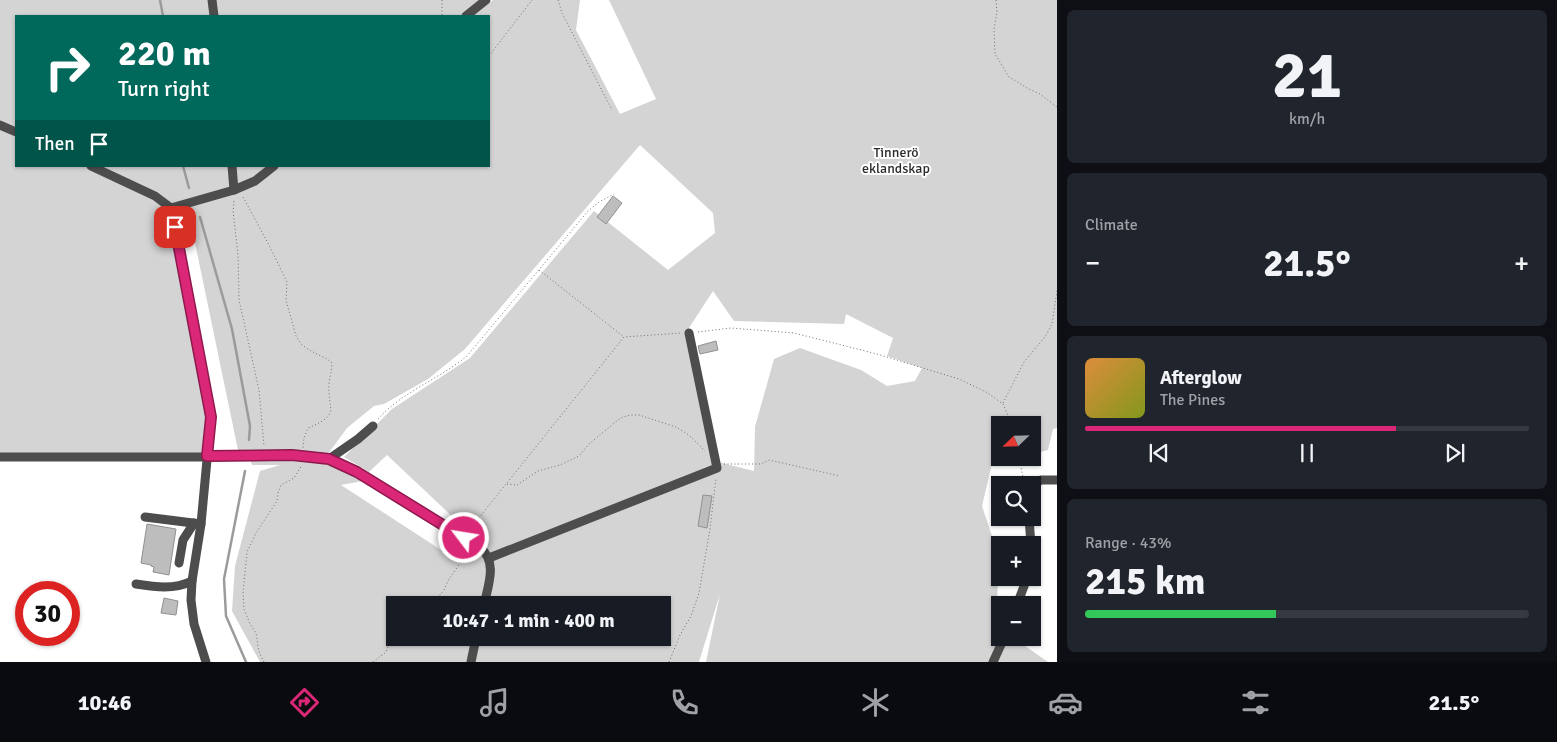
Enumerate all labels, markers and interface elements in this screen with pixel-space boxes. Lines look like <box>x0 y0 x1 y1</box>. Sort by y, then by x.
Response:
text: 220 m <box>118 32 211 75</box>
icon: right <box>35 35 100 100</box>
text: 21 <box>1272 36 1342 116</box>
text: Turn right <box>118 75 210 102</box>
text: km/h <box>1289 109 1325 129</box>
icon: arrive <box>85 130 113 158</box>
text: Then <box>35 132 75 156</box>
park label: Tinnerö eklandskap <box>862 144 930 177</box>
pin <box>154 206 196 248</box>
icon: arrive <box>161 213 189 241</box>
text: Climate <box>1085 215 1138 235</box>
text: 21.5° <box>1263 240 1351 287</box>
text: − <box>1085 246 1100 280</box>
text: + <box>1514 246 1529 280</box>
text: Afterglow <box>1160 366 1242 390</box>
text: The Pines <box>1160 390 1225 410</box>
north arrow <box>991 416 1041 466</box>
map controls <box>991 416 1041 646</box>
icon: previous <box>1145 439 1173 467</box>
icon: pause <box>1293 439 1321 467</box>
icon: next <box>1441 439 1469 467</box>
button: search <box>991 476 1041 526</box>
position arrow <box>437 511 489 563</box>
text: Range · 43% <box>1085 533 1171 553</box>
button: + <box>991 536 1041 586</box>
text: 215 km <box>1085 558 1206 605</box>
speed limit sign: 30 <box>15 581 80 646</box>
button: − <box>991 596 1041 646</box>
text: 10:47 · 1 min · 400 m <box>442 609 615 633</box>
icon: directions <box>287 685 322 720</box>
icon: music <box>477 685 512 720</box>
icon: phone <box>667 685 702 720</box>
icon: climate <box>858 685 893 720</box>
icon: car <box>1048 685 1083 720</box>
icon: filters <box>1238 685 1273 720</box>
text: 10:46 <box>78 689 132 716</box>
text: 21.5° <box>1429 689 1479 716</box>

